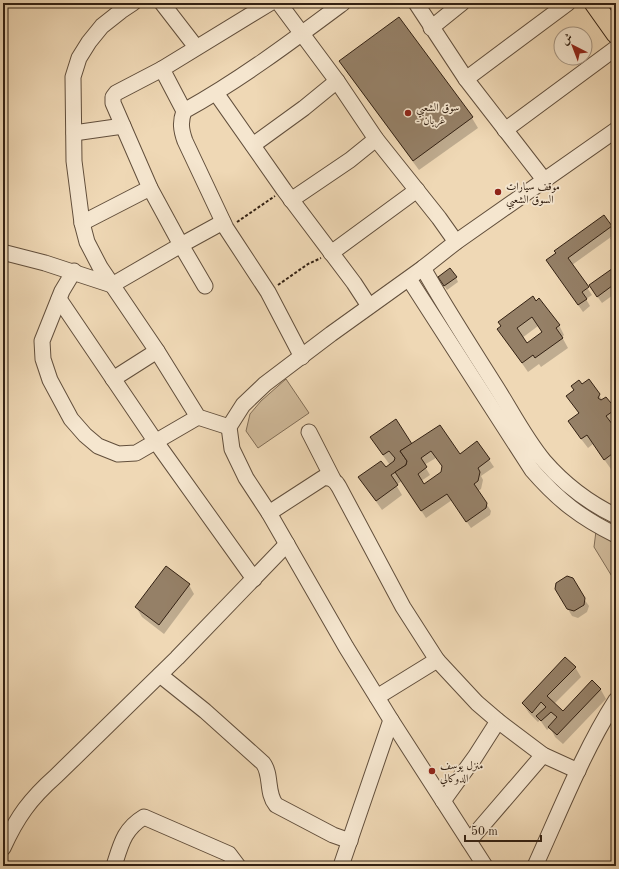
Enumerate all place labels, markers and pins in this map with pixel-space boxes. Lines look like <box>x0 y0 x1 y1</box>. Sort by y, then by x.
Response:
place label: سوق الشعبي - غريان <box>416 103 459 128</box>
marker: سوق الشعبي - غريان <box>403 108 413 118</box>
place label: موقف سيارات السوق الشعبي <box>506 182 560 210</box>
marker: موقف سيارات السوق الشعبي <box>493 187 503 197</box>
place label: منزل يوسف الدوكالي <box>440 761 483 787</box>
marker: منزل يوسف الدوكالي <box>427 766 437 776</box>

